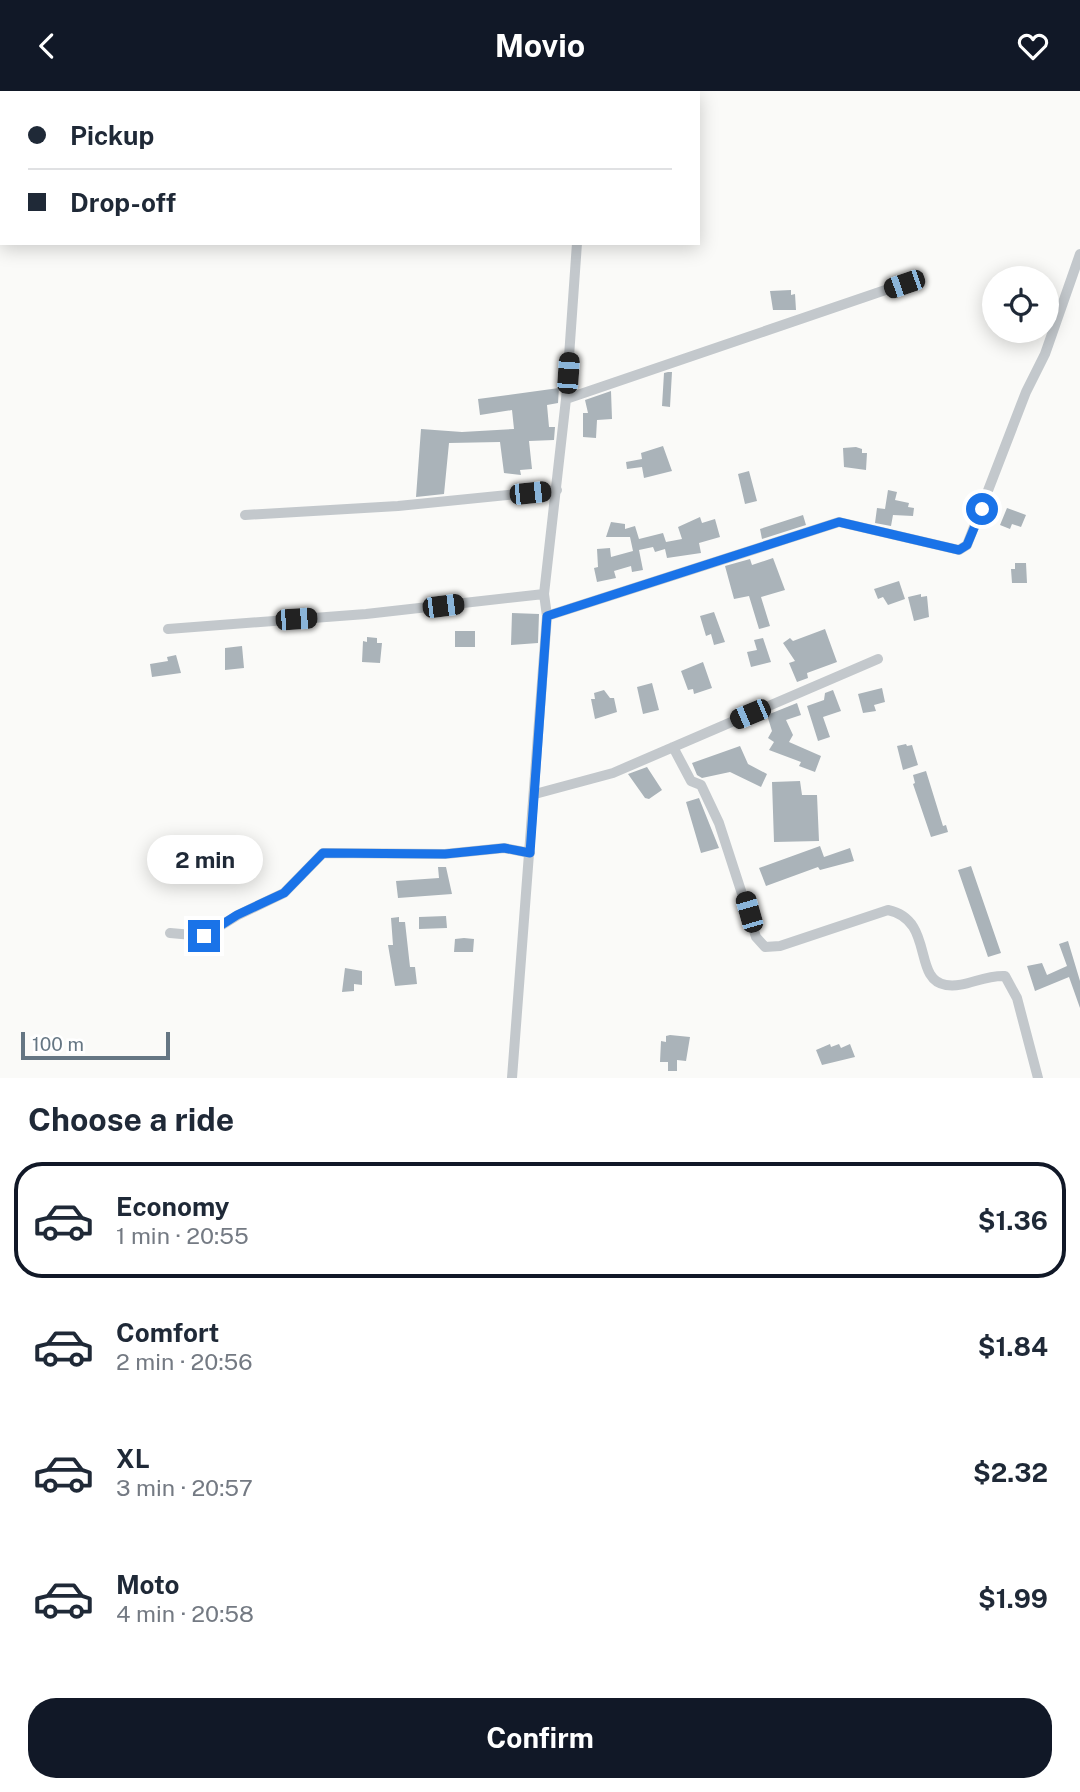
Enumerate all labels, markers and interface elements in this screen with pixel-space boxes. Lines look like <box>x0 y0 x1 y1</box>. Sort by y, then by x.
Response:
icon: back <box>28 27 66 65</box>
text: Movio <box>495 27 585 64</box>
icon: heart <box>1014 27 1052 65</box>
text: Pickup <box>70 120 154 151</box>
text: Drop-off <box>70 187 176 218</box>
map controls <box>982 266 1059 343</box>
button: locate <box>982 266 1059 343</box>
car <box>881 267 928 301</box>
car <box>557 351 580 395</box>
car <box>509 480 552 506</box>
route start <box>966 493 998 525</box>
car <box>421 593 466 619</box>
car <box>275 607 318 631</box>
car <box>727 696 774 732</box>
callout: 2 min <box>146 835 262 883</box>
text: 2 min <box>175 846 235 873</box>
car <box>734 889 765 935</box>
route end <box>188 920 220 952</box>
scale bar <box>21 1029 170 1061</box>
text: 100 m <box>32 1033 84 1055</box>
text: Choose a ride <box>28 1101 234 1138</box>
icon: car <box>32 1189 95 1252</box>
text: Economy <box>116 1191 229 1222</box>
text: $1.36 <box>978 1205 1048 1236</box>
text: 1 min · 20:55 <box>116 1222 249 1249</box>
icon: car <box>32 1315 95 1378</box>
text: Comfort <box>116 1317 219 1348</box>
text: $1.84 <box>978 1331 1048 1362</box>
text: 2 min · 20:56 <box>116 1348 253 1375</box>
icon: car <box>32 1441 95 1504</box>
text: XL <box>116 1443 150 1474</box>
text: $2.32 <box>973 1457 1048 1488</box>
text: 3 min · 20:57 <box>116 1474 253 1501</box>
icon: car <box>32 1567 95 1630</box>
text: Moto <box>116 1569 179 1600</box>
text: $1.99 <box>978 1583 1048 1614</box>
text: 4 min · 20:58 <box>116 1600 254 1627</box>
button: Confirm <box>28 1698 1052 1778</box>

